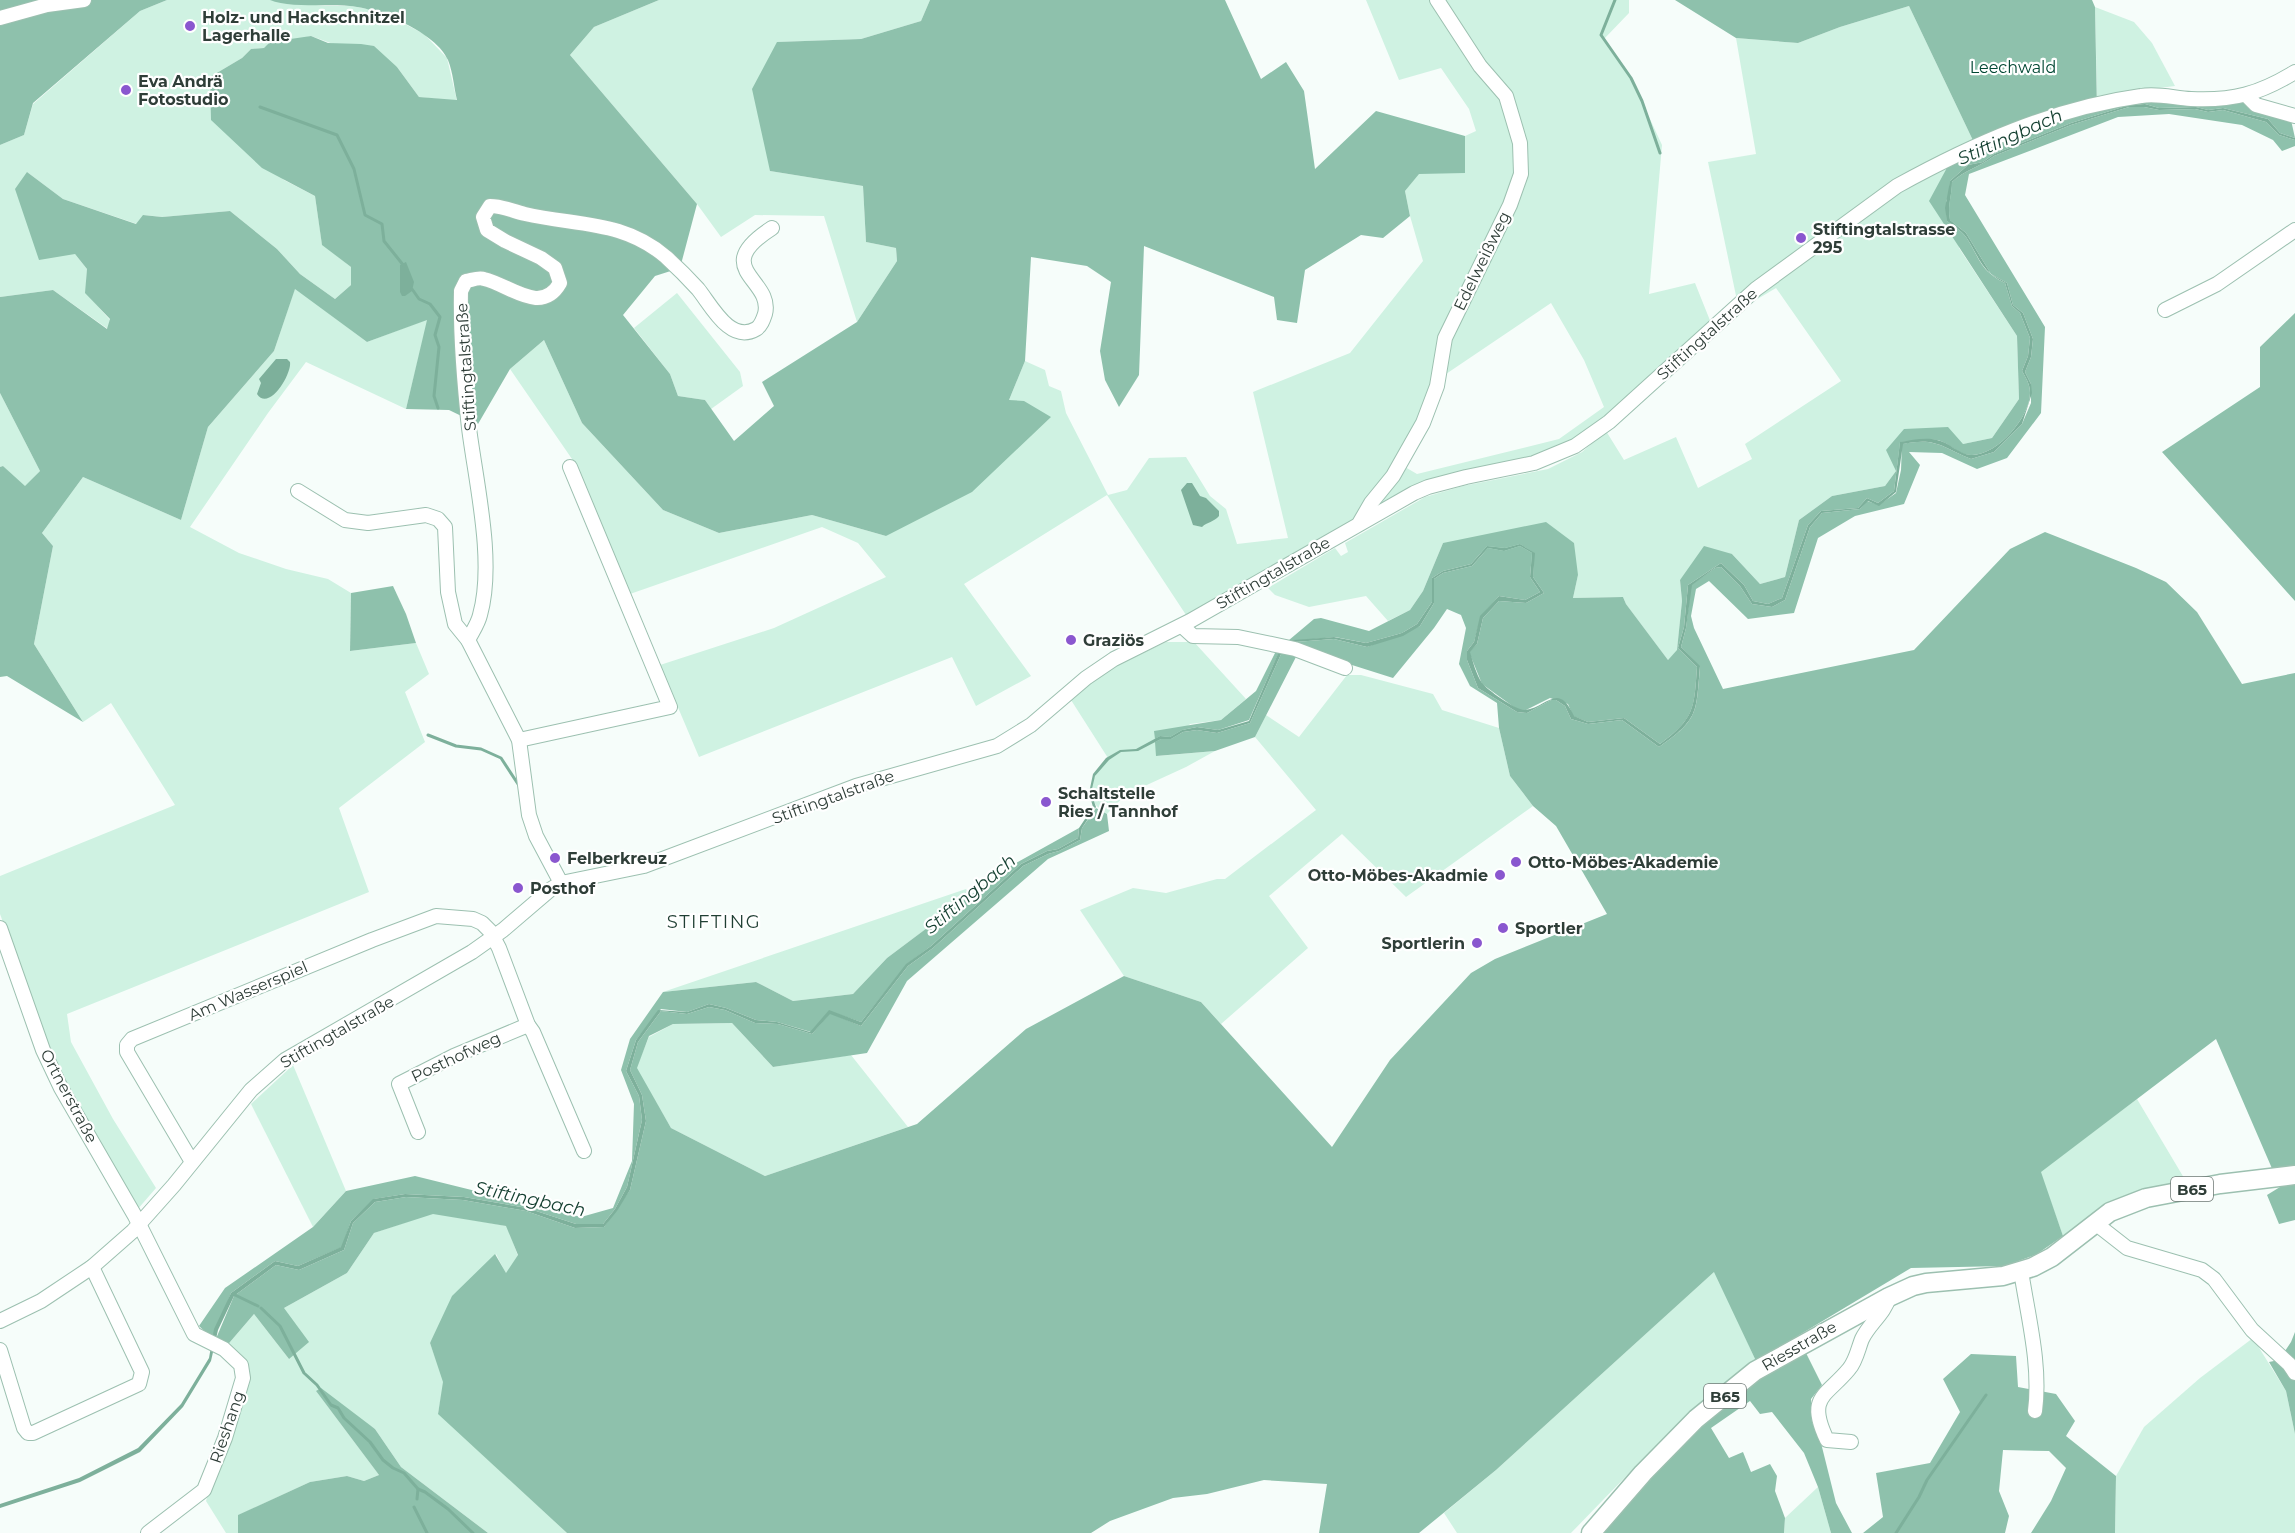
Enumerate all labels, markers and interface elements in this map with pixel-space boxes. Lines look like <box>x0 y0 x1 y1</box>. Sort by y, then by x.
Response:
place label: Holz- und Hackschnitzel Lagerhalle <box>202 8 405 45</box>
marker: Holz- und Hackschnitzel Lagerhalle <box>183 19 197 33</box>
park label: Leechwald <box>1970 58 2056 77</box>
place label: Eva Andrä Fotostudio <box>138 72 228 109</box>
marker: Eva Andrä Fotostudio <box>119 83 133 97</box>
water label: Stiftingbach <box>1954 104 2066 170</box>
street label: Edelweißweg <box>1450 208 1514 314</box>
place label: Stiftingtalstrasse 295 <box>1813 220 1955 257</box>
marker: Stiftingtalstrasse 295 <box>1794 231 1808 245</box>
street label: Stiftingtalstraße <box>1653 284 1761 384</box>
street label: Stiftingtalstraße <box>452 302 480 432</box>
street label: Stiftingtalstraße <box>1213 533 1333 613</box>
place label: Graziös <box>1083 631 1144 650</box>
marker: Graziös <box>1064 633 1078 647</box>
street label: Stiftingtalstraße <box>769 766 897 828</box>
place label: Schaltstelle Ries / Tannhof <box>1058 784 1179 821</box>
marker: Schaltstelle Ries / Tannhof <box>1039 795 1053 809</box>
place label: Felberkreuz <box>567 849 667 868</box>
water label: Stiftingbach <box>920 849 1020 939</box>
marker: Felberkreuz <box>548 851 562 865</box>
place label: Otto-Möbes-Akademie <box>1528 853 1718 872</box>
marker: Otto-Möbes-Akademie <box>1509 855 1523 869</box>
place label: Otto-Möbes-Akadmie <box>1308 866 1488 885</box>
marker: Otto-Möbes-Akadmie <box>1493 868 1507 882</box>
place label: Posthof <box>530 879 596 898</box>
marker: Posthof <box>511 881 525 895</box>
district label: STIFTING <box>667 911 761 933</box>
place label: Sportler <box>1515 919 1583 938</box>
marker: Sportler <box>1496 921 1510 935</box>
place label: Sportlerin <box>1382 934 1465 953</box>
marker: Sportlerin <box>1470 936 1484 950</box>
street label: Am Wasserspiel <box>186 957 310 1025</box>
street label: Stiftingtalstraße <box>277 992 397 1072</box>
street label: Posthofweg <box>408 1028 504 1086</box>
street label: Ortnerstraße <box>36 1046 102 1146</box>
water label: Stiftingbach <box>473 1177 587 1221</box>
road number: B65 <box>2171 1177 2213 1201</box>
street label: Riesstraße <box>1758 1317 1840 1375</box>
road number: B65 <box>1704 1384 1746 1408</box>
street label: Rieshang <box>206 1388 248 1466</box>

